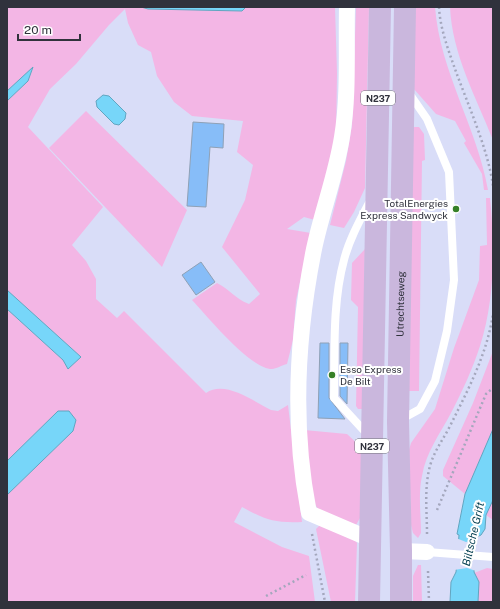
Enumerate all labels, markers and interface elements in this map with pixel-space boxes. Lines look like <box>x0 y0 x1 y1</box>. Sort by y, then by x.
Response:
scale bar <box>18 16 80 42</box>
text: 20 m <box>24 23 52 37</box>
road number: N237 <box>361 91 395 105</box>
place label: TotalEnergies Express Sandwyck <box>360 197 448 221</box>
marker: TotalEnergies Express Sandwyck <box>451 204 461 214</box>
street label: Utrechtseweg <box>393 271 407 337</box>
place label: Esso Express De Bilt <box>340 363 402 387</box>
marker: Esso Express De Bilt <box>327 370 337 380</box>
road number: N237 <box>355 439 389 453</box>
water label: Biltsche Grift <box>460 500 486 567</box>

